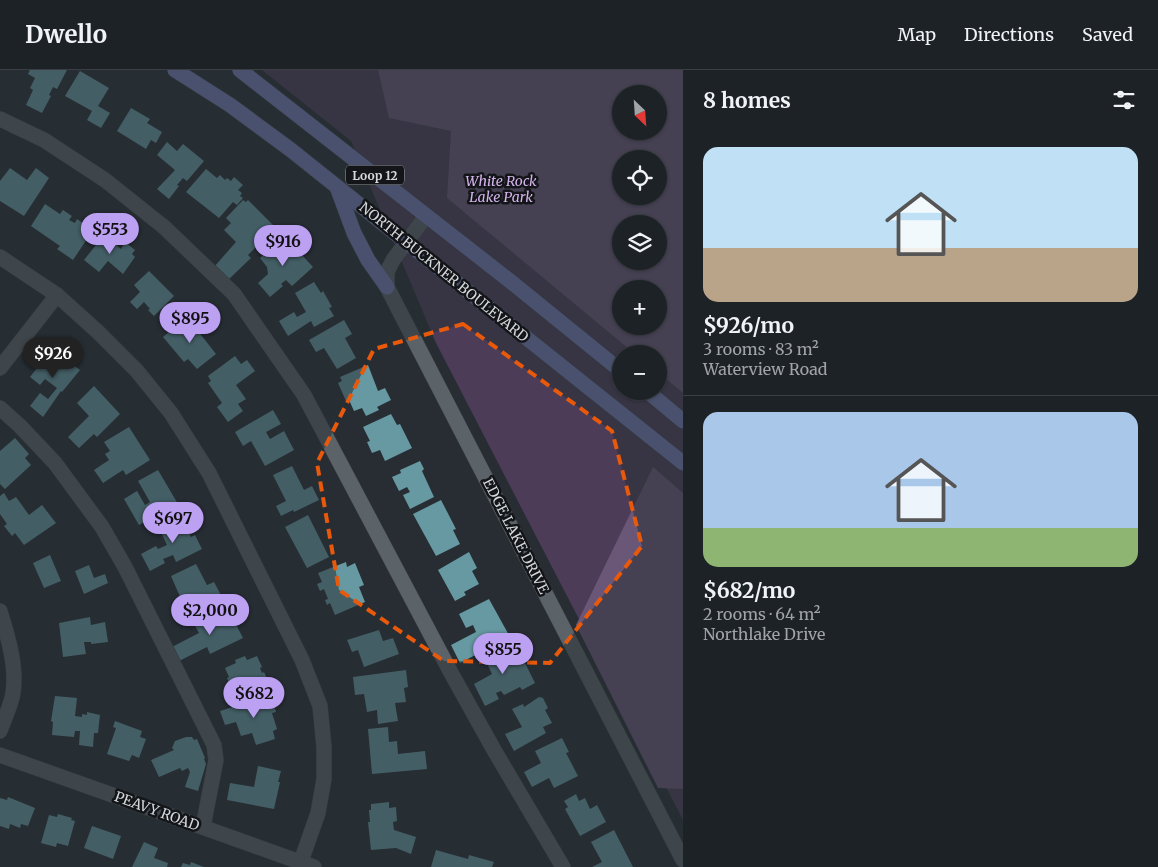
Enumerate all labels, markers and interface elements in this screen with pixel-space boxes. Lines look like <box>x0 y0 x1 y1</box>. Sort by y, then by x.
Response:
text: Dwello <box>25 19 107 50</box>
text: Map <box>898 23 936 46</box>
text: Directions <box>964 23 1054 46</box>
text: Saved <box>1082 23 1133 46</box>
north arrow <box>612 85 668 140</box>
map controls <box>612 85 667 400</box>
icon: filters <box>1110 86 1138 114</box>
text: 8 homes <box>703 87 791 114</box>
button: locate <box>612 150 667 205</box>
road number: Loop 12 <box>346 166 404 184</box>
park label: White Rock Lake Park <box>465 172 537 206</box>
icon: home <box>876 179 966 269</box>
street label: NORTH BUCKNER BOULEVARD <box>356 198 533 346</box>
pin: $553 <box>80 212 140 255</box>
button: layers <box>612 215 667 270</box>
text: $553 <box>92 219 128 239</box>
pin: $916 <box>253 224 313 267</box>
text: $916 <box>265 231 301 251</box>
button: + <box>612 280 667 335</box>
pin: $895 <box>160 302 220 344</box>
text: $895 <box>171 308 209 328</box>
text: $926/mo <box>703 312 794 339</box>
pin: $926 <box>23 336 83 379</box>
text: 3 rooms · 83 m² <box>703 339 819 359</box>
text: $926 <box>34 343 72 363</box>
button: − <box>612 345 667 400</box>
text: Waterview Road <box>703 359 828 379</box>
icon: home <box>876 445 966 535</box>
street label: EDGE LAKE DRIVE <box>479 475 553 597</box>
pin: $697 <box>143 502 203 544</box>
text: $697 <box>154 508 192 528</box>
text: $682/mo <box>703 577 795 604</box>
pin: $2,000 <box>169 594 251 636</box>
text: $2,000 <box>182 600 238 620</box>
text: 2 rooms · 64 m² <box>703 604 821 624</box>
text: Northlake Drive <box>703 624 825 644</box>
pin: $855 <box>473 632 533 675</box>
text: $855 <box>484 639 522 659</box>
pin: $682 <box>224 676 284 719</box>
text: $682 <box>234 683 274 703</box>
street label: PEAVY ROAD <box>112 787 202 835</box>

